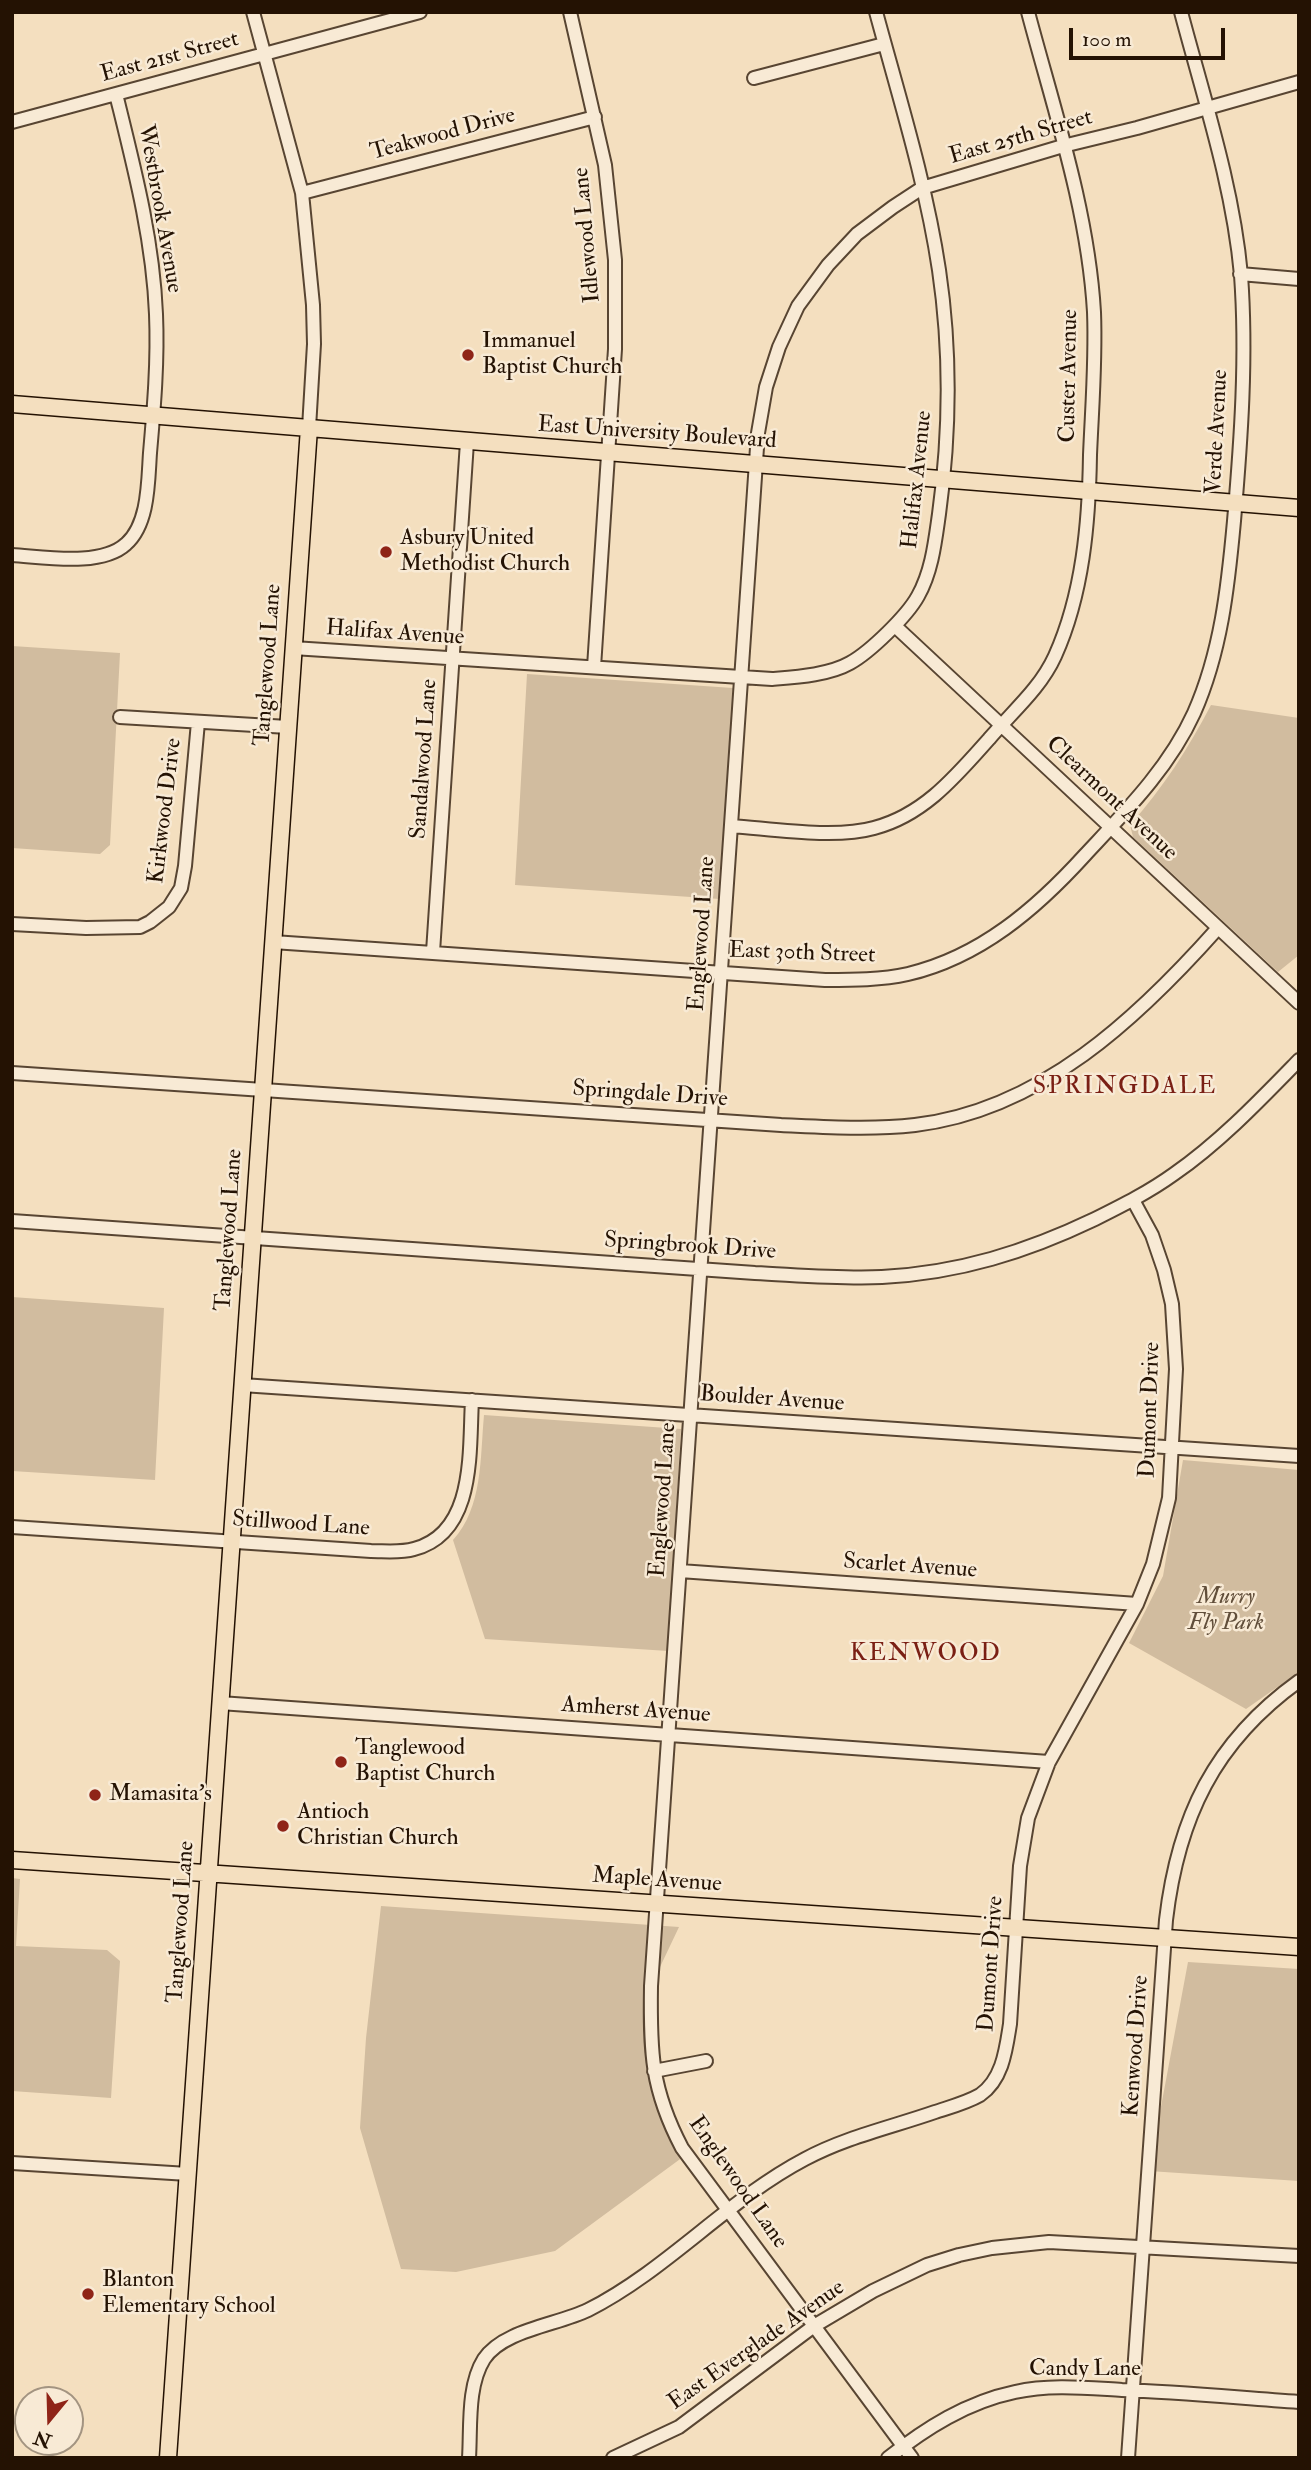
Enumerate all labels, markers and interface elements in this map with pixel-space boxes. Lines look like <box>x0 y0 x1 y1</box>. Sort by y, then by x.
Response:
scale bar <box>1073 14 1229 58</box>
street label: East 21st Street <box>98 26 242 90</box>
text: 100 m <box>1082 26 1132 53</box>
street label: Teakwood Drive <box>367 102 519 168</box>
street label: East 25th Street <box>946 104 1096 172</box>
street label: Westbrook Avenue <box>131 123 187 295</box>
street label: Idlewood Lane <box>568 166 608 304</box>
street label: Custer Avenue <box>1055 309 1085 443</box>
place label: Immanuel Baptist Church <box>482 328 622 382</box>
marker: Immanuel Baptist Church <box>460 347 476 363</box>
street label: Verde Avenue <box>1201 369 1235 495</box>
street label: Halifax Avenue <box>897 410 939 550</box>
street label: East University Boulevard <box>537 412 777 456</box>
place label: Asbury United Methodist Church <box>400 525 570 579</box>
marker: Asbury United Methodist Church <box>378 544 394 560</box>
street label: Tanglewood Lane <box>250 583 288 747</box>
street label: Halifax Avenue <box>325 615 465 653</box>
street label: Sandalwood Lane <box>406 678 444 840</box>
street label: Clearmont Avenue <box>1040 731 1182 867</box>
street label: Kirkwood Drive <box>143 737 189 885</box>
street label: Englewood Lane <box>684 856 722 1012</box>
street label: East 30th Street <box>728 938 876 970</box>
district label: SPRINGDALE <box>1034 1074 1216 1102</box>
street label: Springdale Drive <box>571 1076 729 1114</box>
street label: Tanglewood Lane <box>211 1148 249 1312</box>
street label: Springbrook Drive <box>603 1227 777 1267</box>
street label: Dumont Drive <box>1135 1341 1167 1479</box>
street label: Boulder Avenue <box>699 1381 845 1419</box>
street label: Englewood Lane <box>645 1422 683 1578</box>
street label: Stillwood Lane <box>231 1506 371 1544</box>
street label: Scarlet Avenue <box>842 1549 978 1585</box>
park label: Murry Fly Park <box>1188 1584 1264 1638</box>
district label: KENWOOD <box>851 1641 1001 1669</box>
street label: Amherst Avenue <box>560 1692 712 1730</box>
place label: Tanglewood Baptist Church <box>355 1735 495 1789</box>
marker: Tanglewood Baptist Church <box>333 1754 349 1770</box>
place label: Mamasita's <box>109 1781 212 1809</box>
marker: Mamasita's <box>87 1787 103 1803</box>
place label: Antioch Christian Church <box>297 1799 459 1853</box>
marker: Antioch Christian Church <box>275 1818 291 1834</box>
street label: Tanglewood Lane <box>163 1840 201 2004</box>
street label: Maple Avenue <box>591 1863 723 1899</box>
street label: Dumont Drive <box>973 1895 1011 2033</box>
street label: Kenwood Drive <box>1118 1974 1156 2118</box>
street label: Englewood Lane <box>681 2112 793 2254</box>
place label: Blanton Elementary School <box>102 2267 276 2321</box>
street label: East Everglade Avenue <box>663 2275 851 2417</box>
marker: Blanton Elementary School <box>80 2286 96 2302</box>
street label: Candy Lane <box>1029 2356 1141 2384</box>
north arrow <box>14 2386 84 2456</box>
text: N <box>31 2425 55 2453</box>

